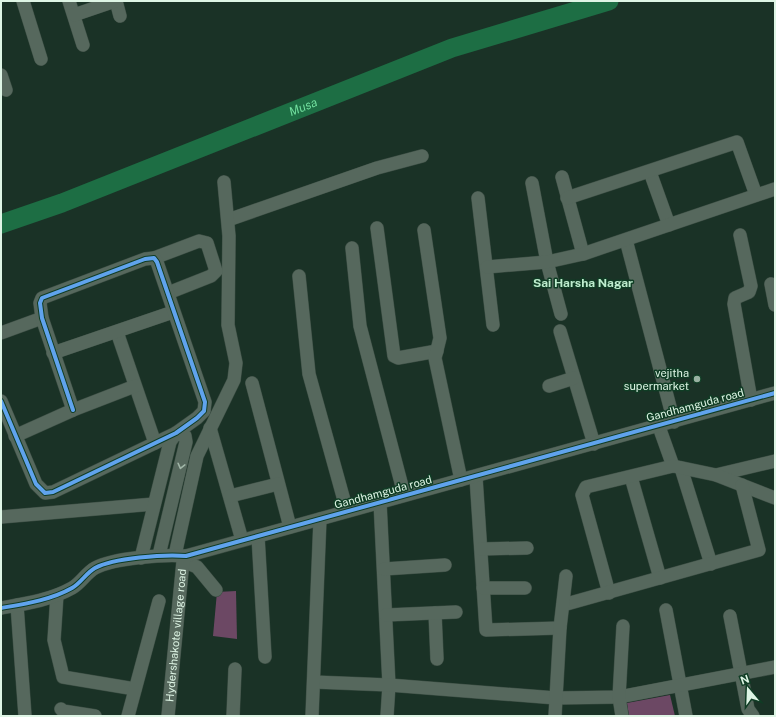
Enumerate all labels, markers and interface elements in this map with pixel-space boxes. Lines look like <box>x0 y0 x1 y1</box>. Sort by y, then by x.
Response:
water label: Musa <box>287 95 319 119</box>
district label: Sai Harsha Nagar <box>533 276 633 290</box>
place label: vejitha supermarket <box>624 367 689 392</box>
marker: vejitha supermarket <box>692 374 702 384</box>
street label: Gandhamguda road <box>645 386 745 424</box>
one-way arrow <box>177 462 185 469</box>
street label: Gandhamguda road <box>333 473 433 511</box>
street label: Hydershakote village road <box>163 568 188 702</box>
north arrow <box>728 669 768 709</box>
text: N <box>739 672 751 687</box>

